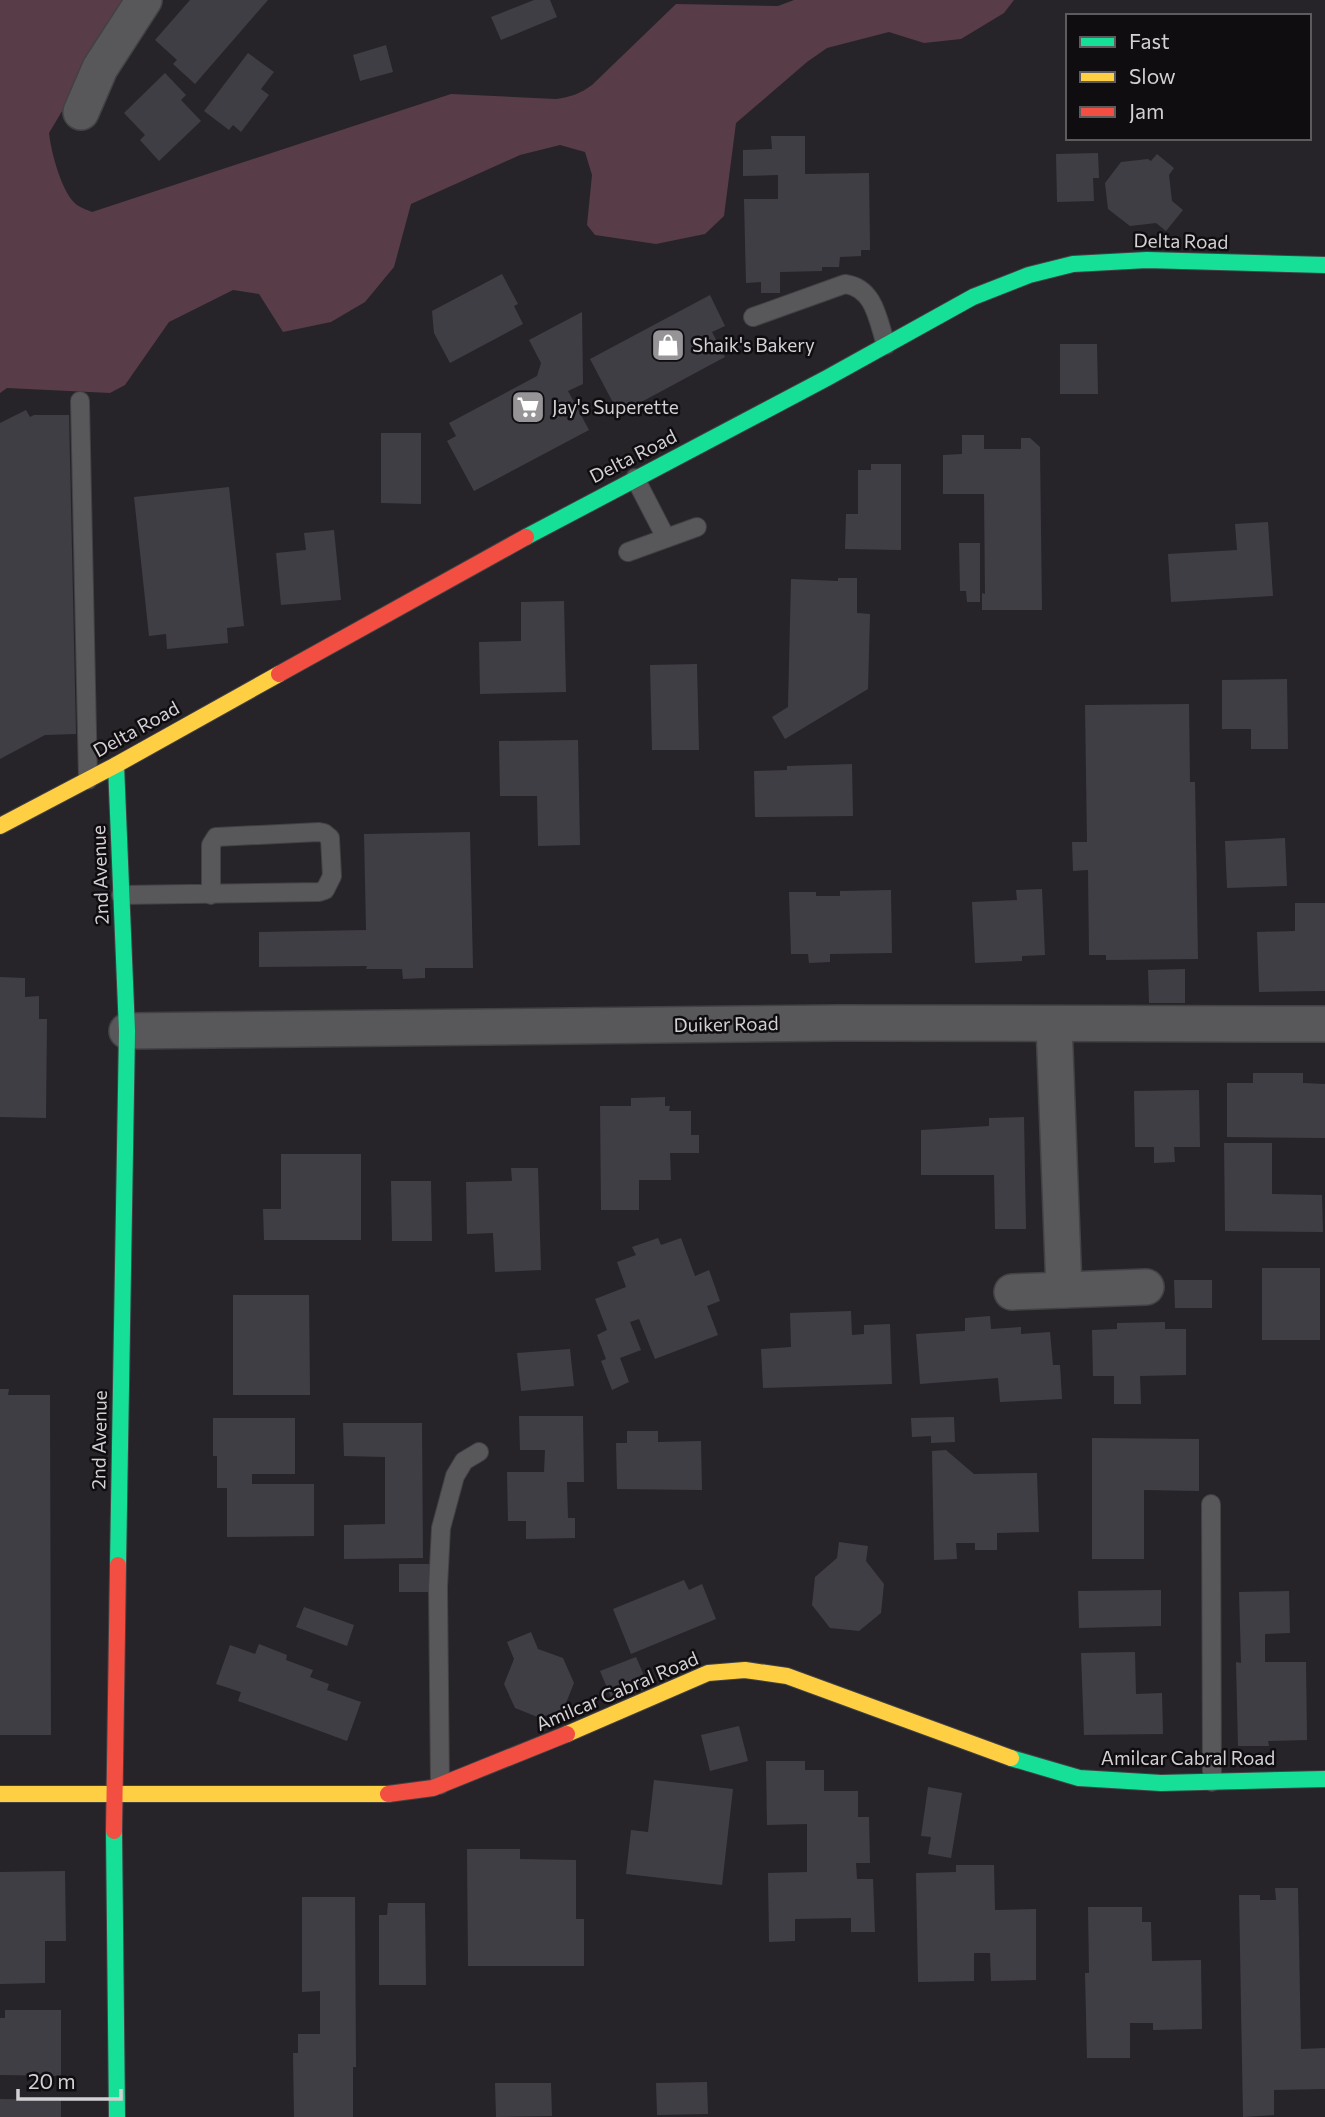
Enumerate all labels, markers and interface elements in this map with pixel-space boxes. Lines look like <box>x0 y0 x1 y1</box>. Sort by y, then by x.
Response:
legend <box>1066 14 1311 140</box>
text: Fast <box>1129 28 1170 53</box>
text: Slow <box>1129 63 1176 88</box>
text: Jam <box>1129 98 1164 123</box>
street label: Delta Road <box>1134 228 1228 253</box>
shop icon: Shaik's Bakery <box>649 326 687 364</box>
place label: Shaik's Bakery <box>692 333 815 356</box>
supermarket icon: Jay's Superette <box>509 388 547 426</box>
place label: Jay's Superette <box>552 395 679 418</box>
street label: Delta Road <box>585 424 680 487</box>
street label: Delta Road <box>89 696 183 762</box>
street label: 2nd Avenue <box>86 825 113 925</box>
street label: Duiker Road <box>673 1011 779 1036</box>
street label: 2nd Avenue <box>86 1390 111 1490</box>
street label: Amilcar Cabral Road <box>532 1646 702 1735</box>
street label: Amilcar Cabral Road <box>1101 1746 1275 1769</box>
scale bar <box>18 2058 121 2102</box>
text: 20 m <box>28 2068 76 2093</box>

